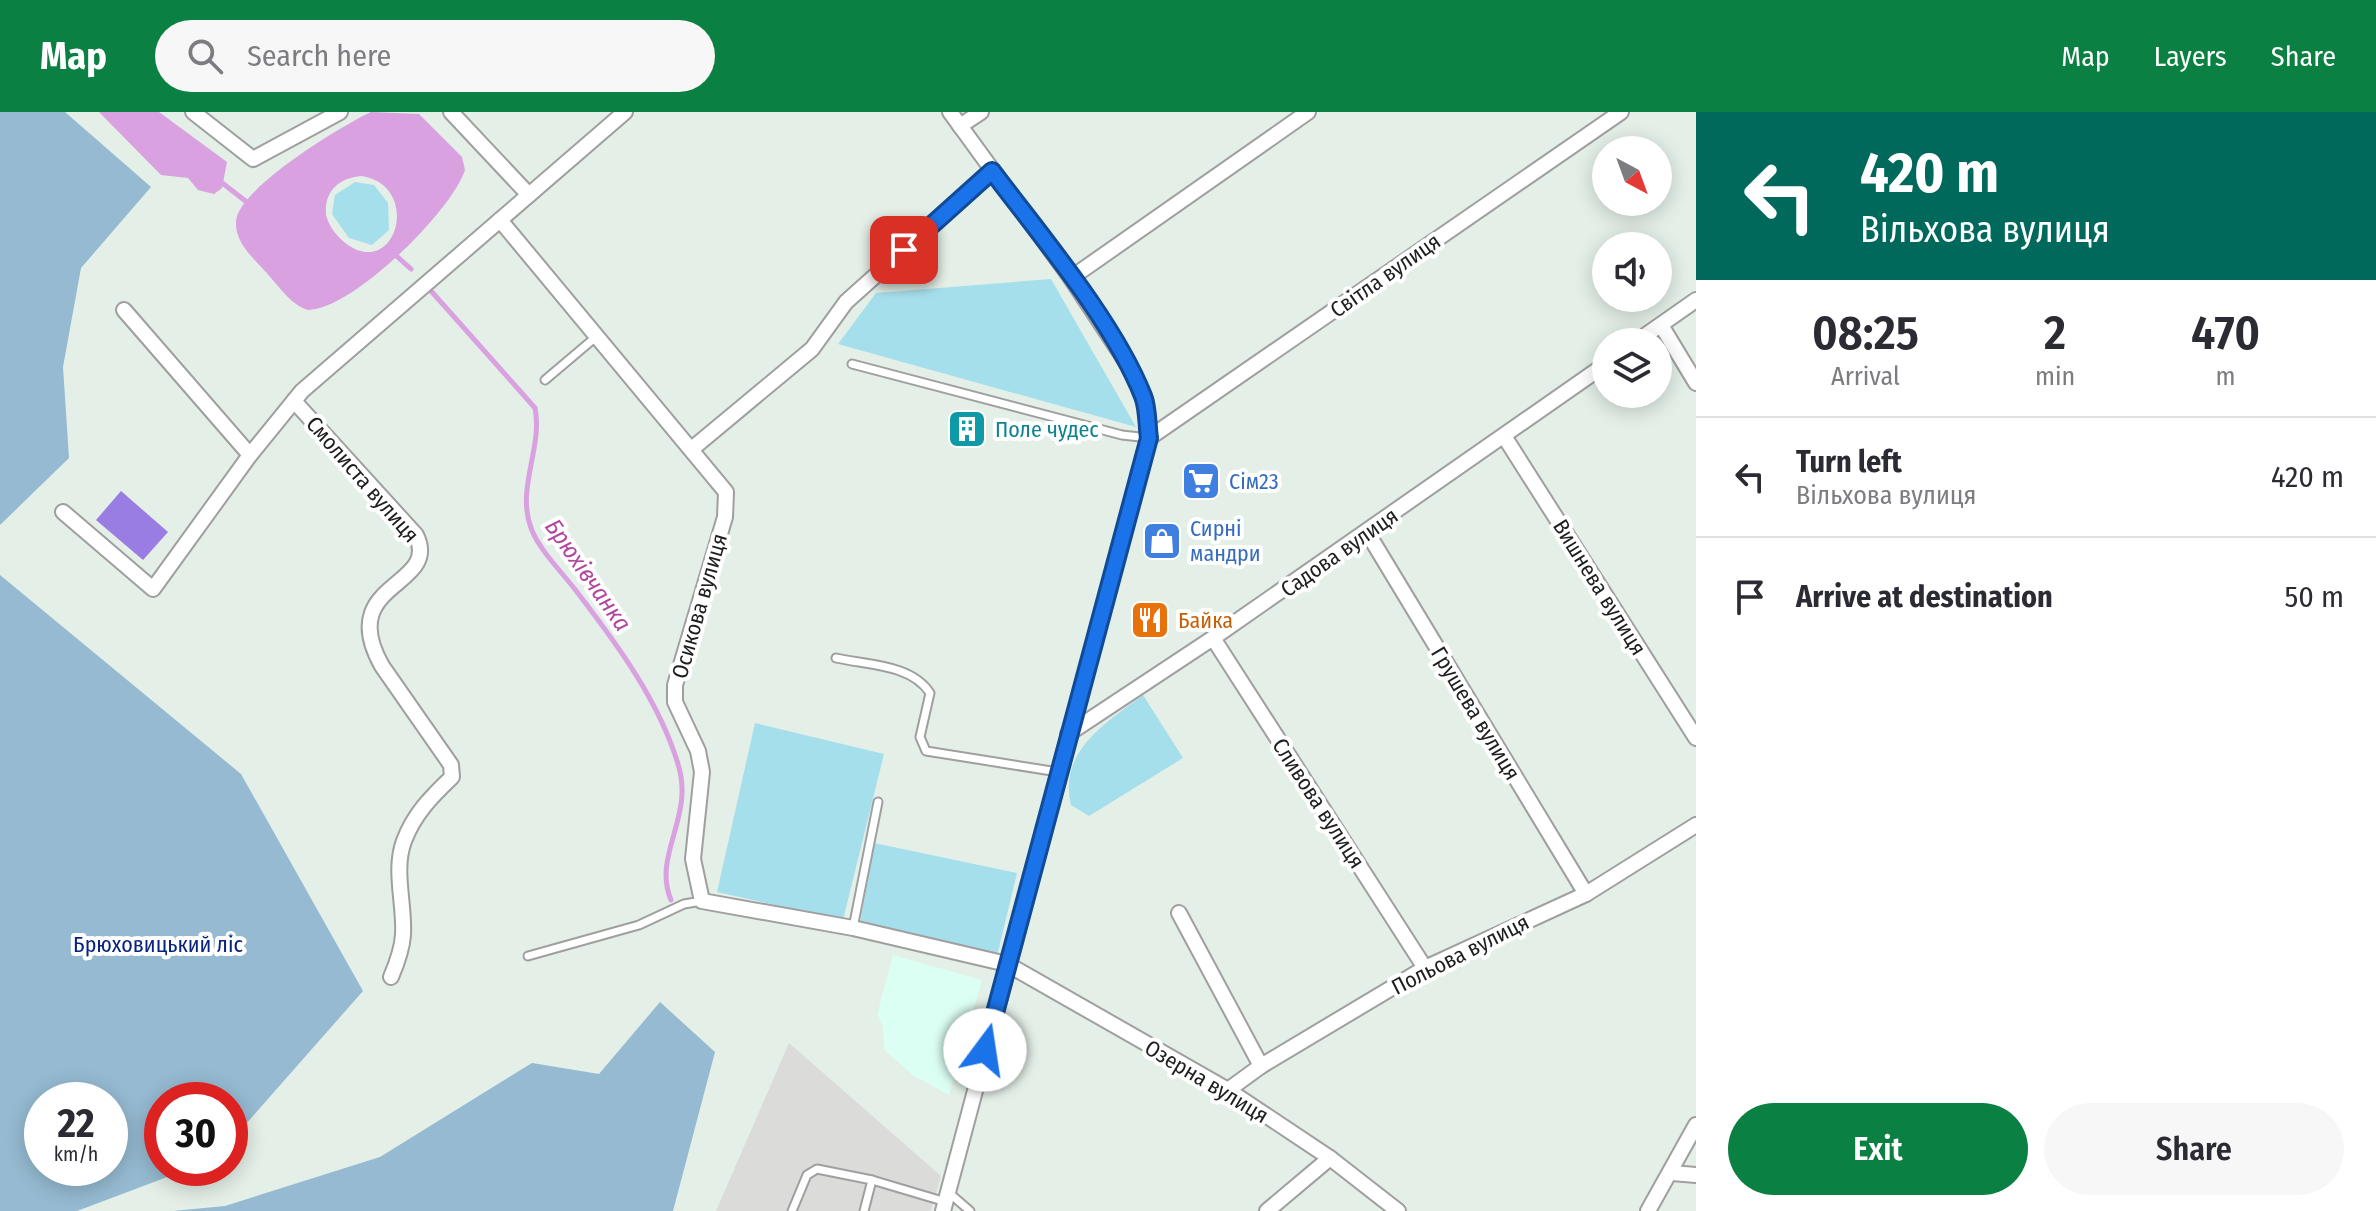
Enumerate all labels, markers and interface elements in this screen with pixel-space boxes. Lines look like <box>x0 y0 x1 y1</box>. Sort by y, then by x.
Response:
search box <box>155 20 715 92</box>
text: Map <box>40 33 107 79</box>
icon: search <box>183 34 227 78</box>
text: Search here <box>247 38 391 74</box>
text: Map <box>2061 40 2110 73</box>
text: Layers <box>2154 40 2227 73</box>
text: Share <box>2271 40 2336 73</box>
north arrow <box>1592 136 1672 216</box>
map controls <box>1592 136 1672 408</box>
text: 420 m <box>1860 140 1999 207</box>
icon: left <box>1728 144 1832 248</box>
text: Вільхова вулиця <box>1860 208 2110 252</box>
pin <box>870 216 938 284</box>
street label: Світла вулиця <box>1325 227 1446 323</box>
icon: arrive <box>882 228 926 272</box>
button: sound <box>1592 232 1672 312</box>
text: 08:25 <box>1812 304 1919 362</box>
text: 2 <box>2044 304 2066 362</box>
text: 470 <box>2191 304 2260 362</box>
button: layers <box>1592 328 1672 408</box>
text: Arrival <box>1831 361 1900 392</box>
text: min <box>2035 361 2075 392</box>
text: m <box>2216 361 2236 392</box>
building icon: Поле чудес <box>946 408 988 450</box>
street label: Смолиста вулиця <box>300 411 425 548</box>
place label: Поле чудес <box>995 416 1099 443</box>
text: Turn left <box>1796 444 1902 480</box>
icon: left <box>1728 455 1772 499</box>
text: 420 m <box>2271 459 2344 495</box>
supermarket icon: Сім23 <box>1180 460 1222 502</box>
place label: Сім23 <box>1229 468 1279 495</box>
text: Вільхова вулиця <box>1796 480 1977 511</box>
street label: Садова вулиця <box>1275 502 1403 603</box>
water label: Брюхівчанка <box>539 514 637 636</box>
street label: Вишнева вулиця <box>1547 514 1652 660</box>
place label: Сирні мандри <box>1190 515 1261 567</box>
shop icon: Сирні мандри <box>1141 520 1183 562</box>
street label: Осикова вулиця <box>666 531 733 682</box>
icon: arrive <box>1728 575 1772 619</box>
text: Arrive at destination <box>1796 579 2053 615</box>
text: 50 m <box>2284 579 2344 615</box>
restaurant icon: Байка <box>1129 599 1171 641</box>
place label: Байка <box>1178 607 1233 634</box>
street label: Грушева вулиця <box>1425 642 1526 785</box>
street label: Сливова вулиця <box>1267 733 1371 873</box>
street label: Польова вулиця <box>1387 908 1533 1001</box>
park label: Брюховицький ліс <box>73 931 243 958</box>
position arrow <box>943 1008 1027 1092</box>
street label: Озерна вулиця <box>1140 1034 1273 1129</box>
speed limit sign: 30 <box>144 1082 248 1186</box>
text: 22 <box>57 1100 95 1148</box>
button: Exit <box>1728 1103 2028 1195</box>
button: Share <box>2044 1103 2344 1195</box>
text: km/h <box>54 1142 98 1166</box>

